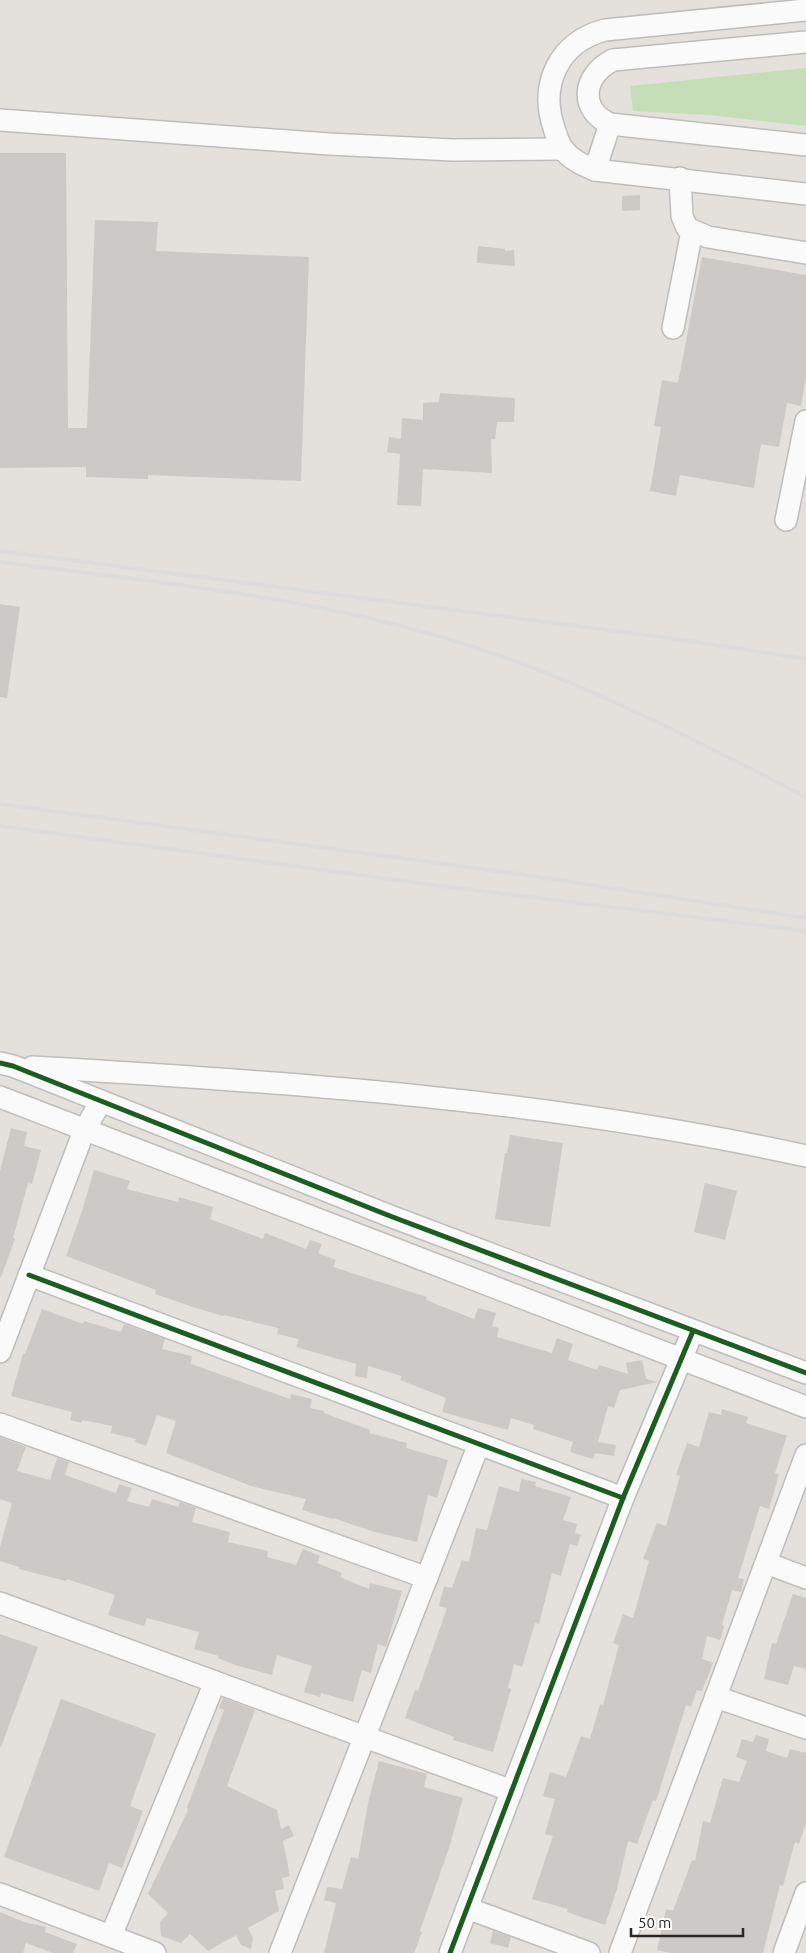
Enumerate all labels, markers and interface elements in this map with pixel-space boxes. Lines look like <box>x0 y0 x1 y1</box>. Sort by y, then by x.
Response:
scale bar <box>631 1906 744 1938</box>
text: 50 m <box>638 1914 671 1931</box>

